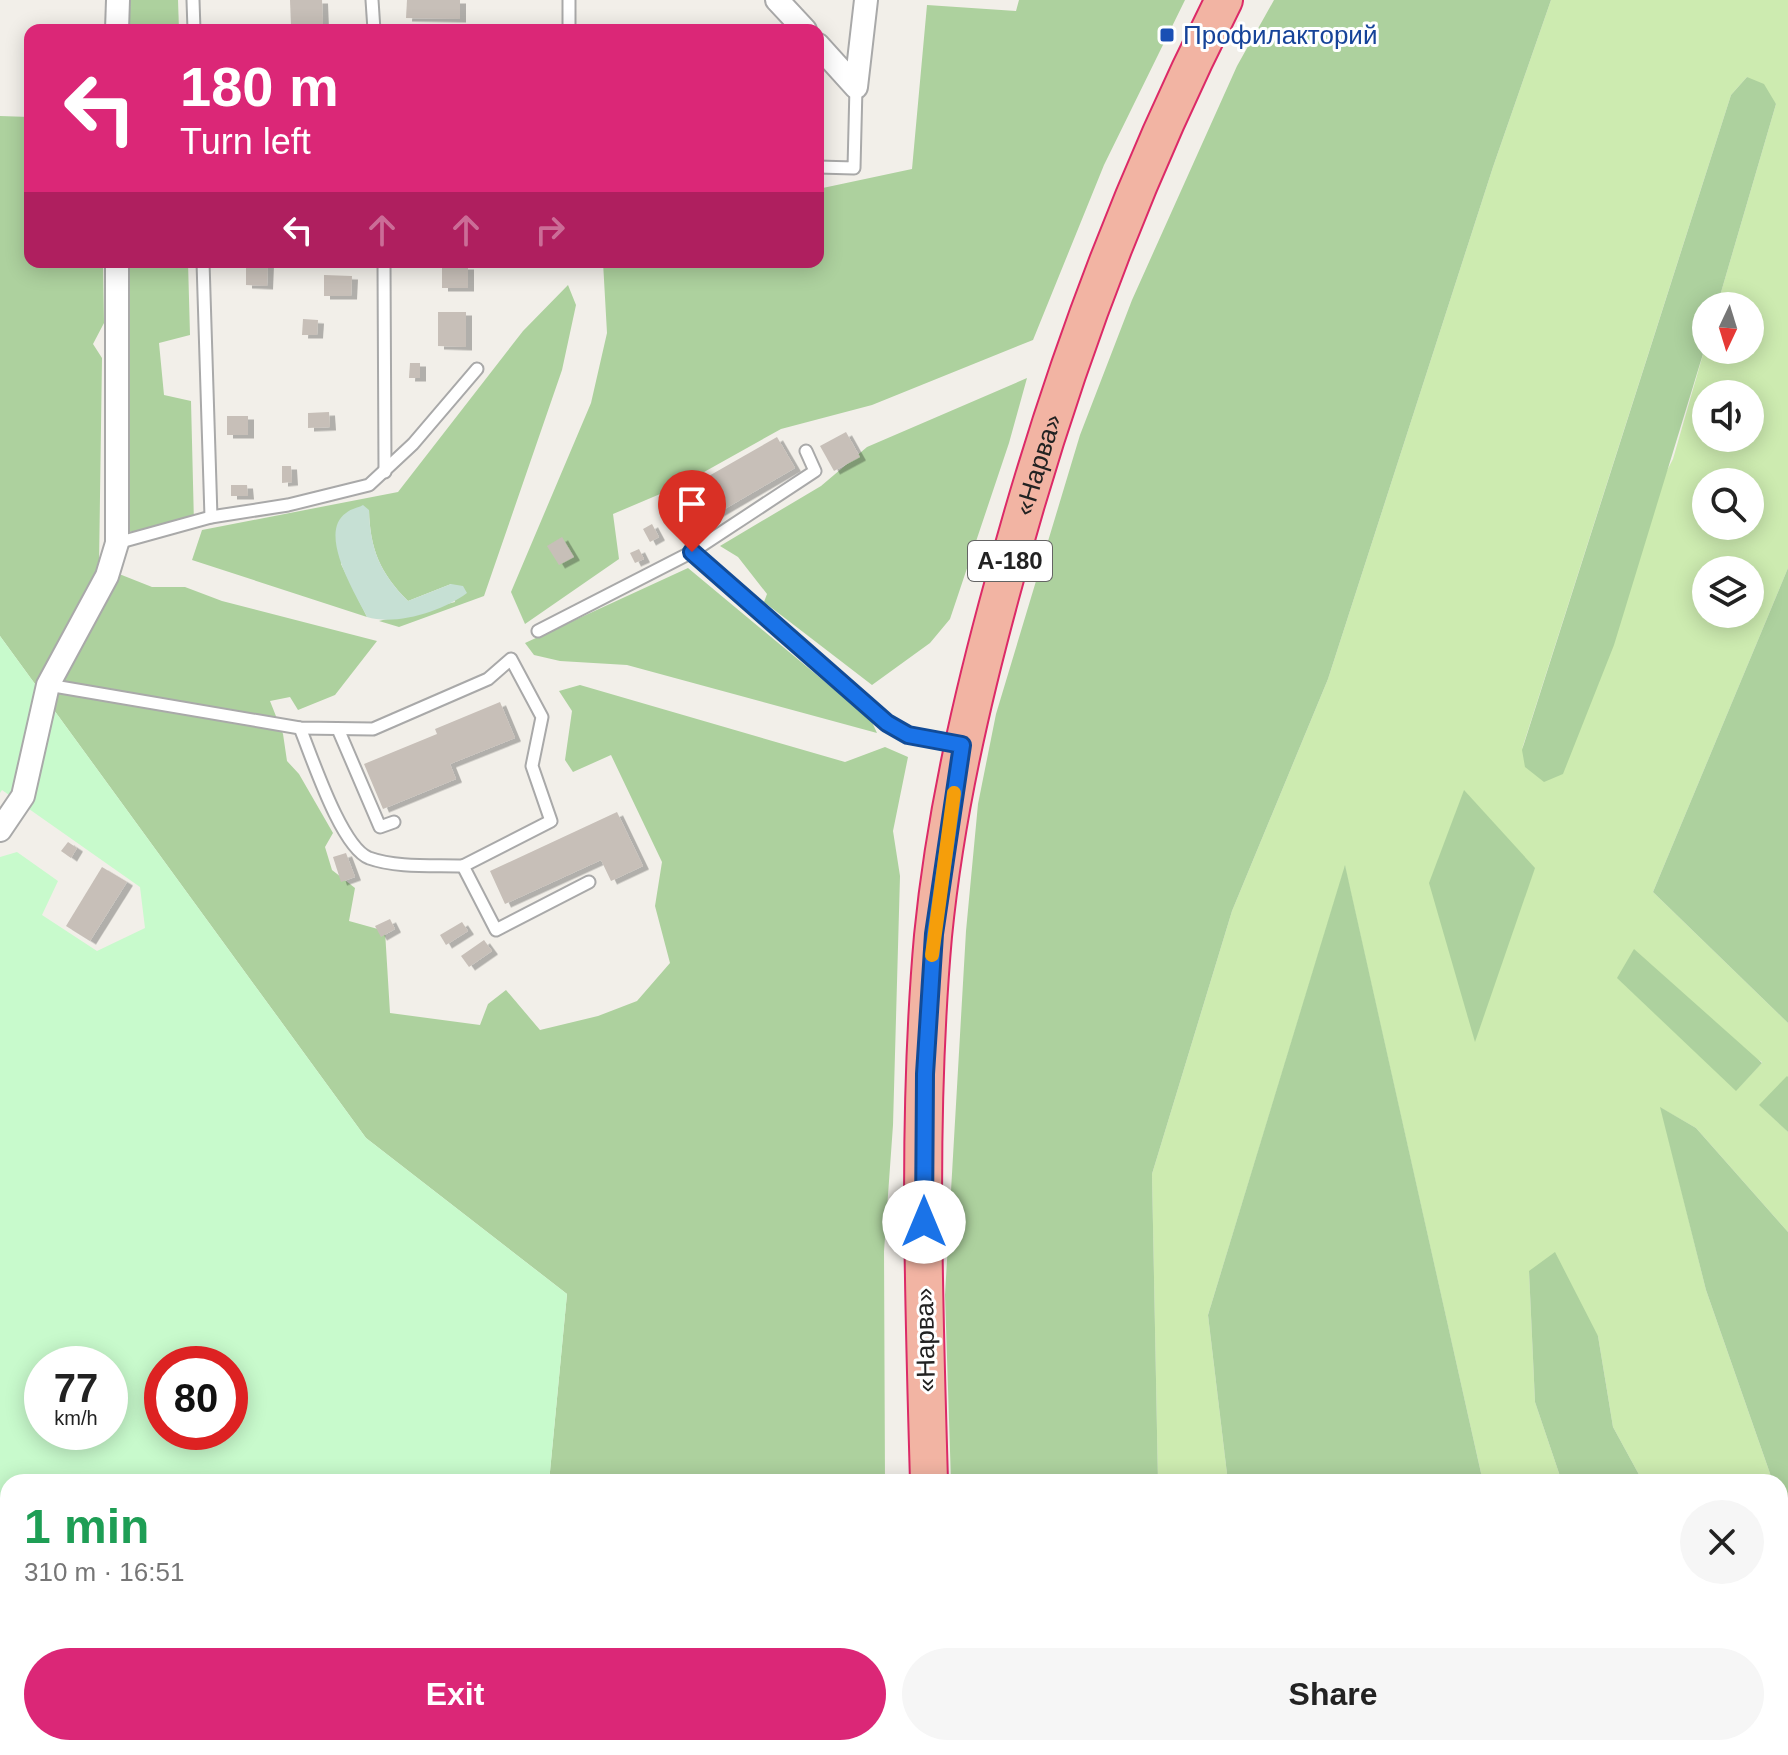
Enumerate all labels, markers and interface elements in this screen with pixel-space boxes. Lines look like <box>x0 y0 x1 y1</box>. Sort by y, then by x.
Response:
place label: Профилакторий <box>1183 20 1377 50</box>
marker: Профилакторий <box>1158 26 1176 44</box>
text: 180 m <box>180 55 339 118</box>
icon: left <box>48 56 152 160</box>
text: Turn left <box>180 121 311 162</box>
icon: left <box>276 208 320 252</box>
icon: ahead <box>360 208 404 252</box>
icon: ahead <box>444 208 488 252</box>
icon: right <box>528 208 572 252</box>
north arrow <box>1692 292 1764 364</box>
map controls <box>1692 292 1764 628</box>
button: sound <box>1692 380 1764 452</box>
street label: «Нарва» <box>1008 410 1068 519</box>
button: search <box>1692 468 1764 540</box>
pin <box>658 470 726 552</box>
icon: arrive <box>670 482 714 526</box>
road number: А-180 <box>968 541 1052 581</box>
button: layers <box>1692 556 1764 628</box>
position arrow <box>882 1180 966 1264</box>
street label: «Нарва» <box>909 1287 941 1393</box>
speed limit sign: 80 <box>144 1346 248 1450</box>
text: 77 <box>54 1366 98 1410</box>
text: km/h <box>54 1407 98 1429</box>
text: 1 min <box>24 1500 149 1553</box>
button: close <box>1680 1500 1764 1584</box>
text: 310 m · 16:51 <box>24 1557 184 1587</box>
button: Exit <box>24 1648 886 1740</box>
button: Share <box>902 1648 1764 1740</box>

